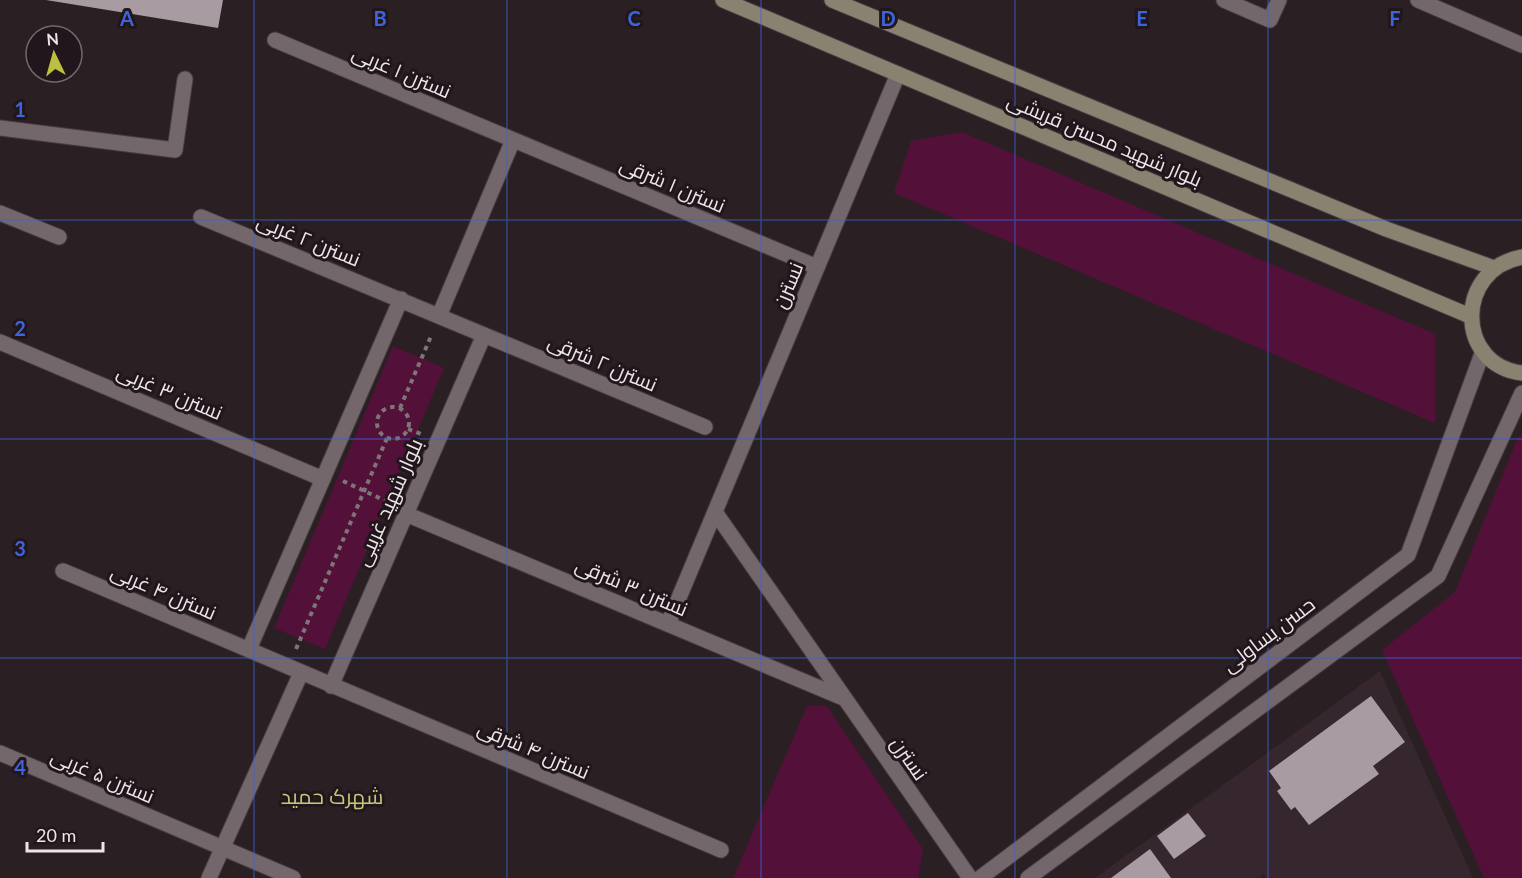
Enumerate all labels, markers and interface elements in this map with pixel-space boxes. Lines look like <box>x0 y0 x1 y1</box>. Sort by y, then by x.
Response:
text: A <box>119 6 134 30</box>
text: B <box>373 6 387 30</box>
text: C <box>627 6 641 30</box>
text: D <box>880 6 896 30</box>
text: E <box>1136 6 1148 30</box>
text: F <box>1389 6 1401 30</box>
north arrow <box>24 24 84 84</box>
text: N <box>46 29 60 49</box>
street label: نسترن ۱ غربی <box>348 39 455 104</box>
street label: بلوار شهید محسن قریشی <box>1003 87 1206 193</box>
text: 1 <box>14 97 26 121</box>
street label: نسترن ۱ شرقی <box>616 151 729 219</box>
street label: نسترن ۲ غربی <box>253 207 364 272</box>
street label: نسترن <box>767 258 809 312</box>
text: 2 <box>14 316 26 340</box>
street label: نسترن ۲ شرقی <box>544 328 661 398</box>
street label: نسترن ۳ غربی <box>113 358 226 426</box>
street label: بلوار شهید غریبی <box>349 435 429 570</box>
text: 3 <box>14 536 26 560</box>
street label: نسترن ۳ شرقی <box>571 552 692 622</box>
street label: نسترن ۴ غربی <box>107 558 220 626</box>
street label: حسن یساولی <box>1217 591 1320 678</box>
street label: نسترن ۴ شرقی <box>474 715 594 785</box>
street label: نسترن <box>885 732 934 786</box>
street label: نسترن ۵ غربی <box>47 743 158 809</box>
text: 4 <box>14 755 26 779</box>
district label: شهرک حمید <box>281 783 383 810</box>
scale bar <box>27 815 104 853</box>
text: 20 m <box>36 824 76 846</box>

